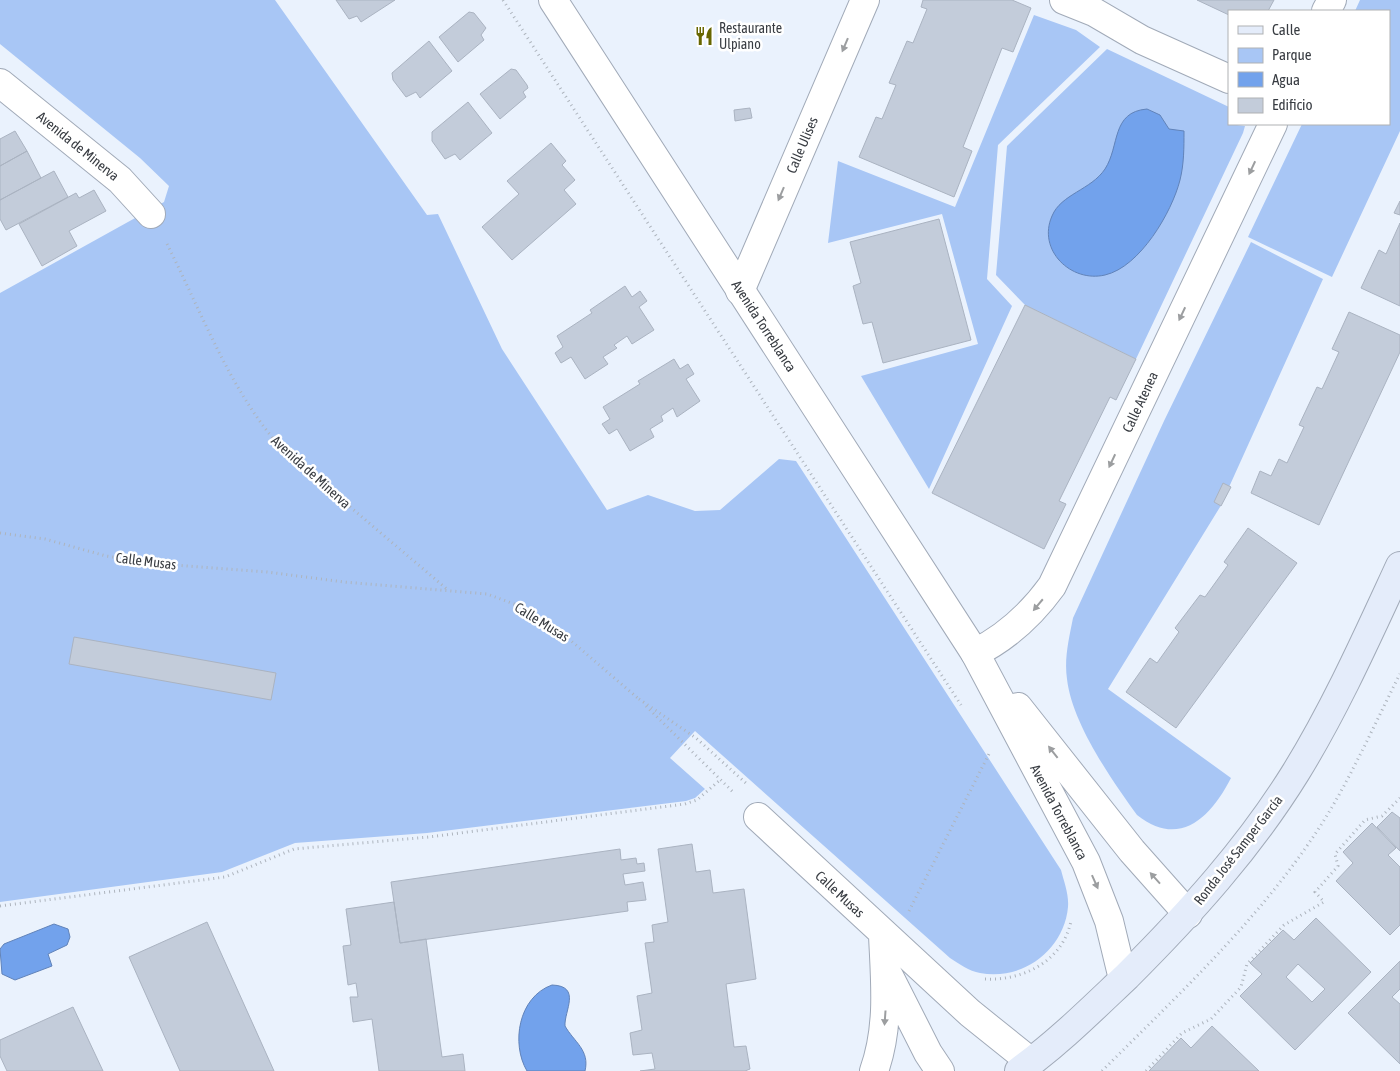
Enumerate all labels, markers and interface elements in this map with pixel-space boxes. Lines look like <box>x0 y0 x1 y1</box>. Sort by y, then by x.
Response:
legend <box>1228 10 1390 125</box>
place label: Restaurante Ulpiano <box>719 20 782 52</box>
text: Calle <box>1272 21 1301 38</box>
restaurant icon: Restaurante Ulpiano <box>693 25 715 47</box>
one-way arrow <box>841 38 849 52</box>
text: Parque <box>1272 46 1312 63</box>
text: Agua <box>1272 71 1300 88</box>
text: Edificio <box>1272 96 1313 113</box>
street label: Avenida de Minerva <box>34 108 122 184</box>
street label: Calle Ulises <box>783 114 821 176</box>
one-way arrow <box>1248 161 1256 175</box>
one-way arrow <box>777 187 785 202</box>
street label: Avenida Torreblanca <box>728 277 800 375</box>
one-way arrow <box>1178 307 1186 322</box>
street label: Calle Atenea <box>1119 369 1161 435</box>
street label: Avenida de Minerva <box>268 432 354 512</box>
one-way arrow <box>1108 454 1116 468</box>
street label: Calle Musas <box>115 549 177 573</box>
one-way arrow <box>1032 598 1043 611</box>
street label: Calle Musas <box>512 599 572 645</box>
one-way arrow <box>1048 746 1059 759</box>
street label: Avenida Torreblanca <box>1027 762 1091 862</box>
street label: Ronda José Samper García <box>1190 792 1286 908</box>
street label: Calle Musas <box>812 867 868 921</box>
one-way arrow <box>1150 872 1161 885</box>
one-way arrow <box>1091 875 1099 889</box>
one-way arrow <box>881 1011 889 1027</box>

